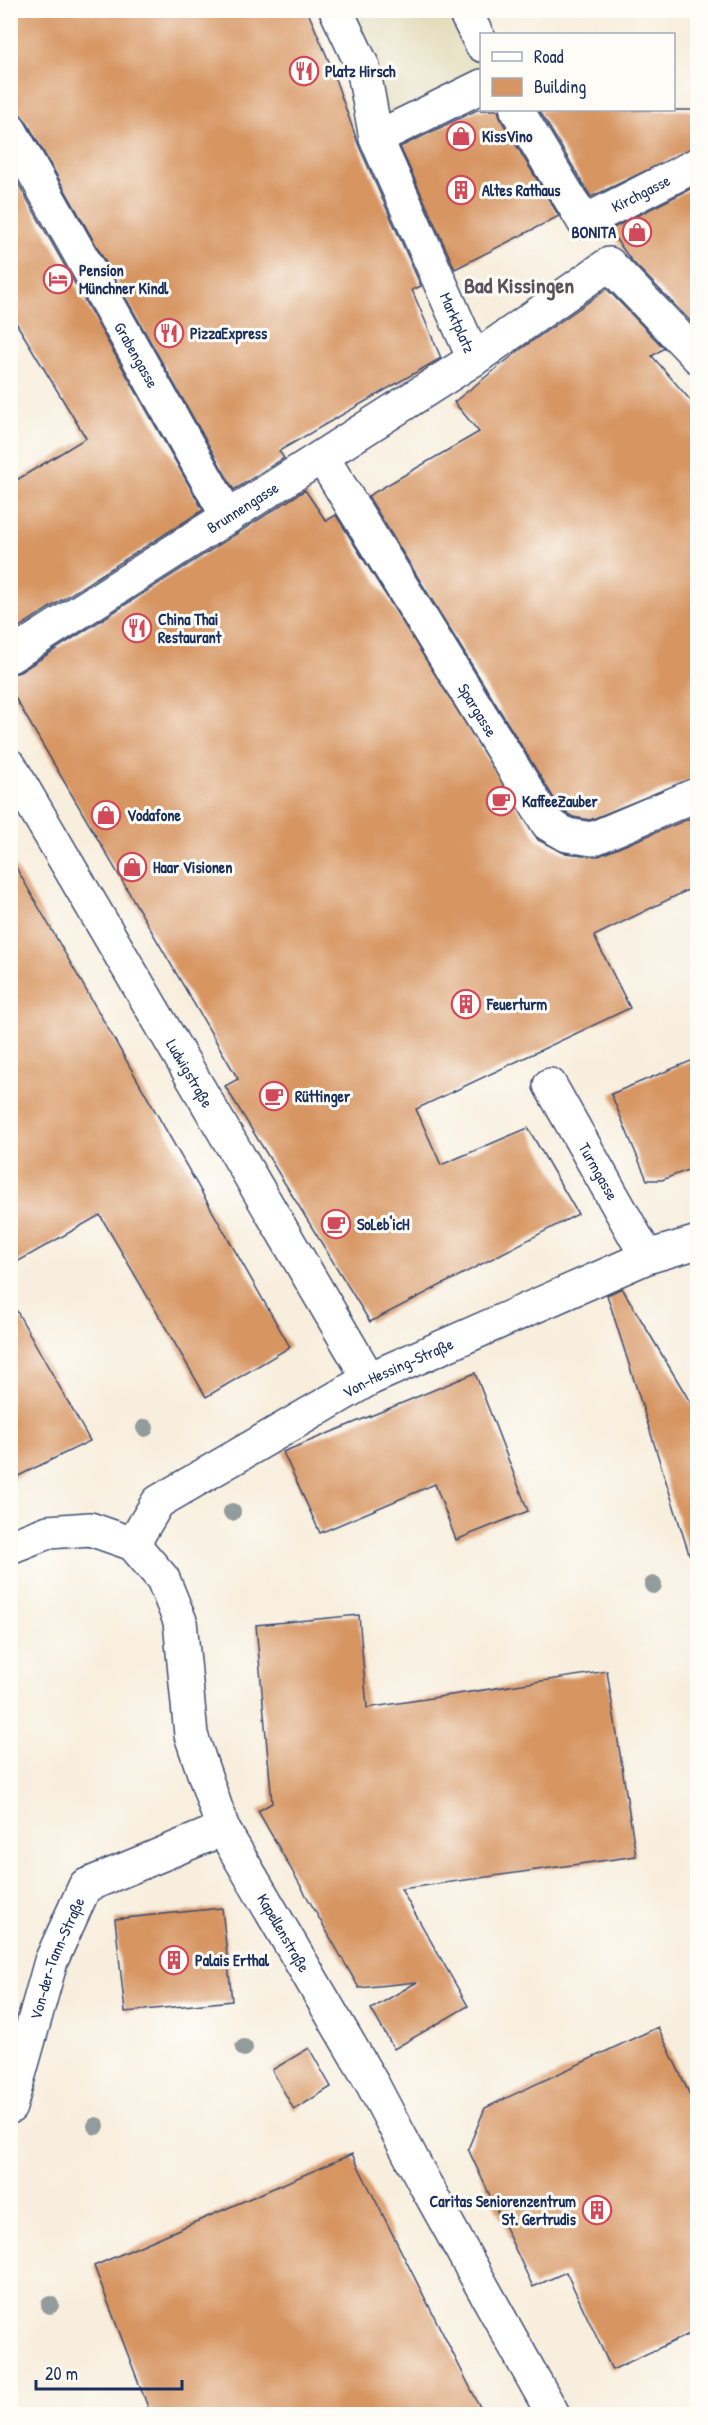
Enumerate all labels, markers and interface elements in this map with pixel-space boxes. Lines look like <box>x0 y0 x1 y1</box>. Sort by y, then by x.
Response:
legend <box>480 33 675 111</box>
text: Road <box>534 44 564 69</box>
restaurant icon: Platz Hirsch <box>288 55 320 87</box>
place label: Platz Hirsch <box>325 60 396 82</box>
text: Building <box>534 74 586 99</box>
shop icon: KissVino <box>445 120 477 152</box>
place label: KissVino <box>482 125 533 147</box>
street label: Kirchgasse <box>607 169 674 217</box>
building icon: Altes Rathaus <box>445 174 477 206</box>
place label: Altes Rathaus <box>482 179 561 201</box>
shop icon: BONITA <box>621 216 653 248</box>
place label: BONITA <box>571 221 616 243</box>
place label: Pension Münchner Kindl <box>79 259 169 299</box>
hotel icon: Pension Münchner Kindl <box>42 263 74 295</box>
district label: Bad Kissingen <box>464 270 574 301</box>
street label: Marktplatz <box>435 289 481 356</box>
restaurant icon: PizzaExpress <box>153 317 185 349</box>
street label: Grabengasse <box>109 318 164 392</box>
place label: PizzaExpress <box>190 322 268 345</box>
street label: Brunnengasse <box>202 476 283 538</box>
place label: China Thai Restaurant <box>158 608 222 648</box>
restaurant icon: China Thai Restaurant <box>121 612 153 644</box>
street label: Spargasse <box>453 679 503 741</box>
cafe icon: KaffeeZauber <box>485 785 517 817</box>
place label: KaffeeZauber <box>522 790 599 812</box>
shop icon: Vodafone <box>90 799 122 831</box>
place label: Vodafone <box>127 804 181 826</box>
shop icon: Haar Visionen <box>116 851 148 883</box>
place label: Haar Visionen <box>153 856 232 878</box>
building icon: Feuerturm <box>450 988 482 1020</box>
place label: Feuerturm <box>486 993 547 1015</box>
street label: Ludwigstraße <box>161 1035 219 1112</box>
cafe icon: Rüttinger <box>258 1080 290 1112</box>
place label: Rüttinger <box>295 1085 351 1108</box>
street label: Turmgasse <box>574 1138 624 1205</box>
cafe icon: SoLeb'icH <box>320 1208 352 1240</box>
place label: SoLeb'icH <box>357 1213 410 1235</box>
street label: Von-Hessing-Straße <box>338 1332 457 1403</box>
street label: Kapellenstraße <box>252 1890 316 1977</box>
street label: Von-der-Tann-Straße <box>24 1893 90 2022</box>
building icon: Palais Erthal <box>158 1944 190 1976</box>
place label: Palais Erthal <box>195 1949 270 1971</box>
place label: Caritas Seniorenzentrum St. Gertrudis <box>429 2190 577 2230</box>
building icon: Caritas Seniorenzentrum St. Gertrudis <box>581 2194 613 2226</box>
scale bar <box>36 2353 182 2391</box>
text: 20 m <box>45 2361 78 2386</box>

